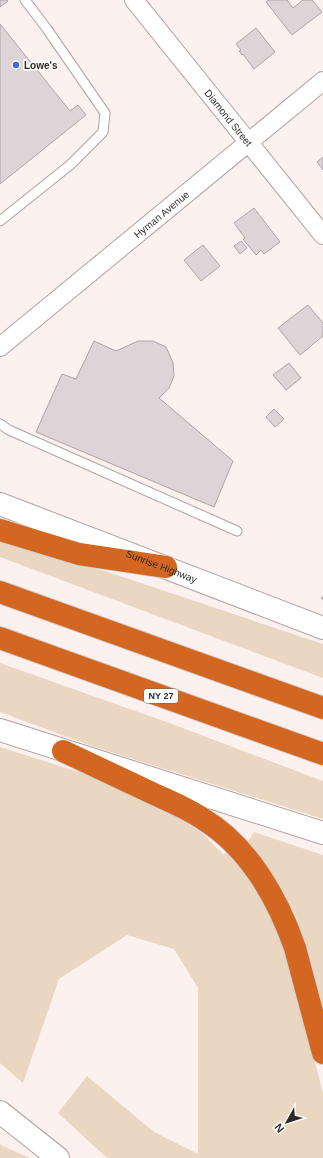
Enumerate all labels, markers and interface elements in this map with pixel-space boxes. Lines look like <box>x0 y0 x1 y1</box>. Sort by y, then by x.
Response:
marker: Lowe's <box>11 60 21 70</box>
place label: Lowe's <box>24 60 58 71</box>
street label: Diamond Street <box>203 87 255 148</box>
street label: Hyman Avenue <box>132 188 191 240</box>
street label: Sunrise Highway <box>124 547 199 585</box>
road number: NY 27 <box>144 689 178 703</box>
north arrow <box>267 1102 307 1142</box>
text: N <box>272 1121 286 1135</box>

